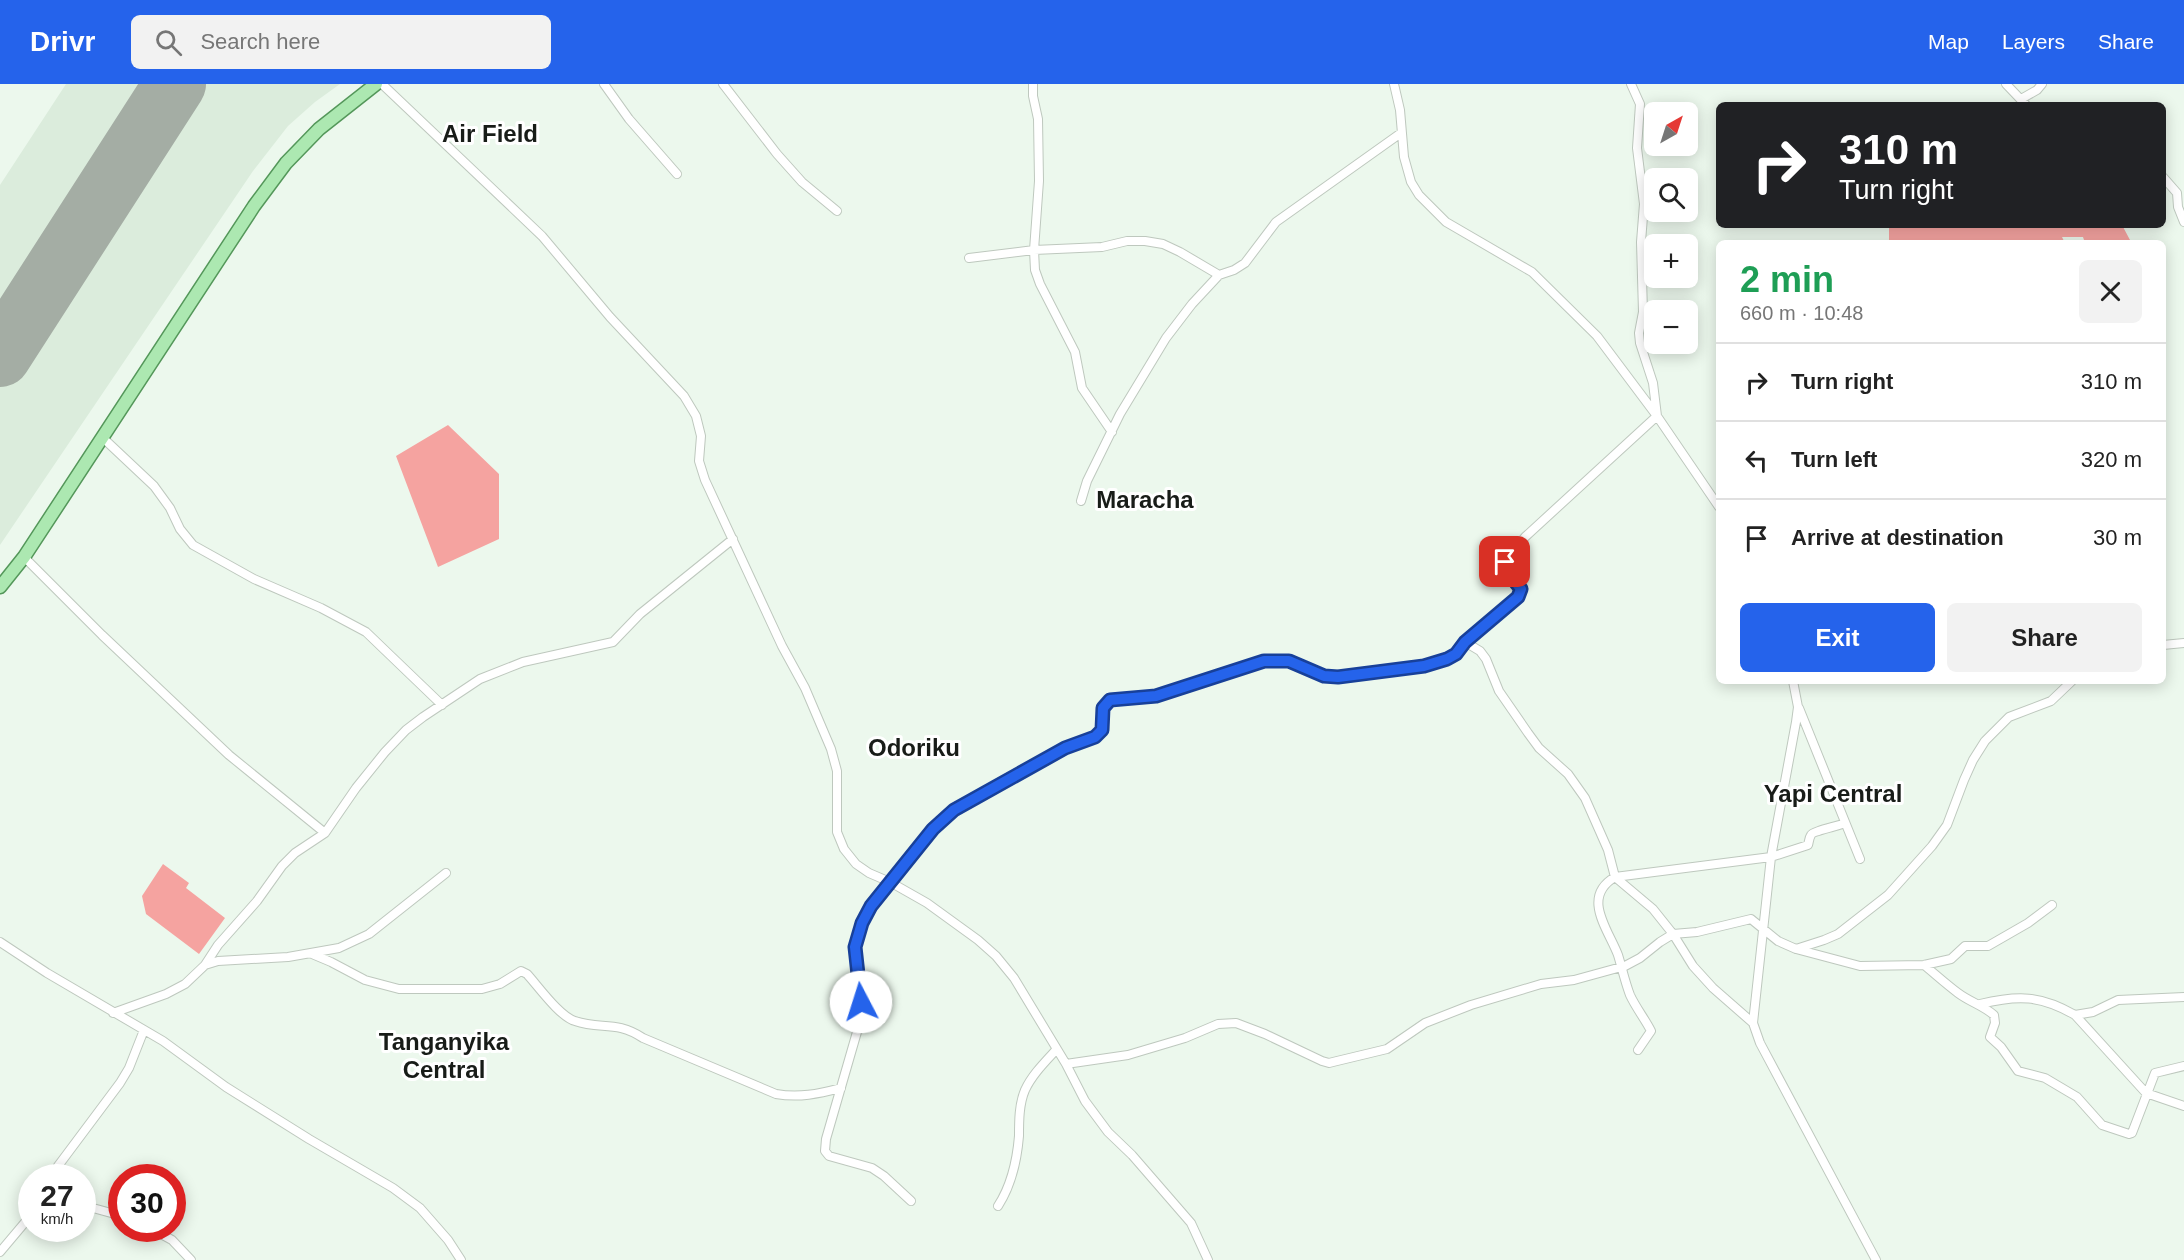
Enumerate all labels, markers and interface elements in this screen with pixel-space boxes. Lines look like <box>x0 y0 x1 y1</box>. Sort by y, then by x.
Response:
search box <box>131 15 551 69</box>
text: Drivr <box>30 26 95 57</box>
icon: search <box>152 26 185 59</box>
text: Search here <box>200 29 320 54</box>
text: Map <box>1928 30 1969 53</box>
text: Layers <box>2002 30 2065 53</box>
text: Share <box>2098 30 2154 53</box>
north arrow <box>1644 102 1698 156</box>
map controls <box>1644 102 1698 354</box>
district label: Air Field <box>442 120 538 147</box>
icon: right <box>1740 126 1818 204</box>
text: 310 m <box>1839 126 1958 173</box>
button: search <box>1644 168 1698 222</box>
text: Turn right <box>1839 175 1954 205</box>
button: + <box>1644 234 1698 288</box>
text: 2 min <box>1740 259 1834 300</box>
button: close <box>2079 260 2142 323</box>
button: − <box>1644 300 1698 354</box>
text: 660 m · 10:48 <box>1740 302 1863 324</box>
icon: right <box>1740 366 1773 399</box>
text: Turn right <box>1791 369 1893 394</box>
text: 310 m <box>2081 369 2142 394</box>
icon: left <box>1740 444 1773 477</box>
text: Turn left <box>1791 447 1877 472</box>
text: 320 m <box>2081 447 2142 472</box>
district label: Maracha <box>1096 486 1194 513</box>
icon: arrive <box>1740 522 1773 555</box>
text: Arrive at destination <box>1791 525 2004 550</box>
text: 30 m <box>2093 525 2142 550</box>
pin <box>1479 536 1530 587</box>
icon: arrive <box>1488 545 1521 578</box>
button: Exit <box>1740 603 1935 672</box>
button: Share <box>1947 603 2142 672</box>
district label: Odoriku <box>868 734 960 761</box>
district label: Yapi Central <box>1764 780 1902 807</box>
position arrow <box>829 970 893 1034</box>
district label: Tanganyika Central <box>379 1028 510 1083</box>
speed limit sign: 30 <box>108 1164 186 1242</box>
text: 27 <box>40 1179 74 1212</box>
text: km/h <box>41 1210 73 1227</box>

